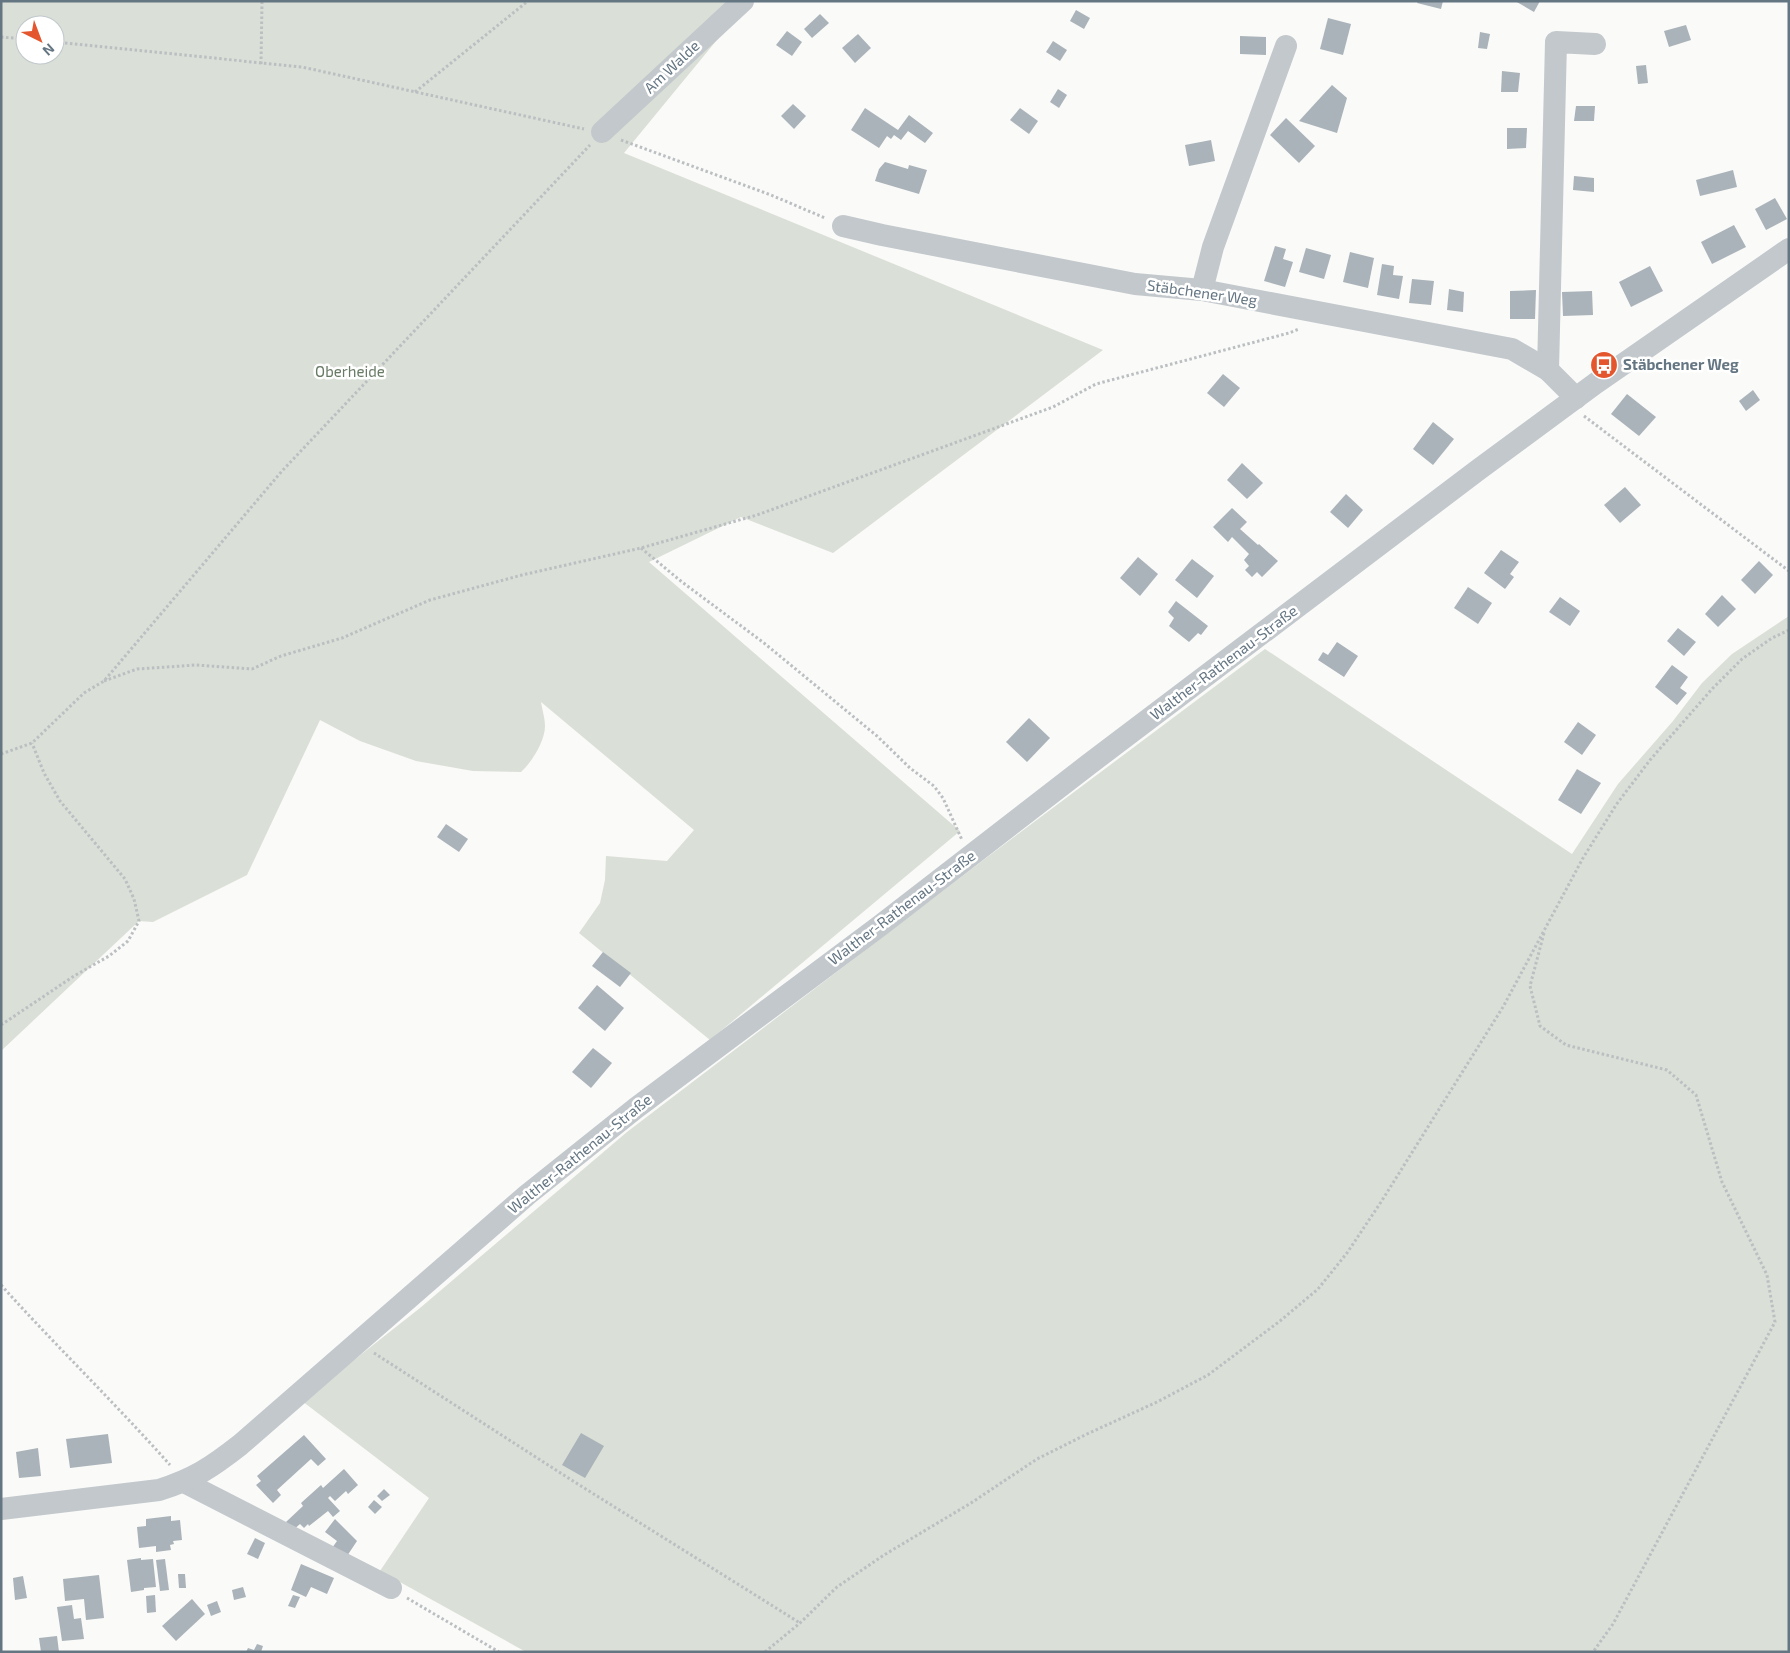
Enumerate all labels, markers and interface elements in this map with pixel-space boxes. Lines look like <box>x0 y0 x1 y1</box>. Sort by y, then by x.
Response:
north arrow <box>15 15 65 65</box>
street label: Am Walde <box>640 36 703 96</box>
text: N <box>40 40 58 60</box>
street label: Stäbchener Weg <box>1146 275 1259 309</box>
bus stop icon: Stäbchener Weg <box>1589 350 1619 380</box>
place label: Stäbchener Weg <box>1623 355 1739 373</box>
park label: Oberheide <box>315 362 385 380</box>
street label: Walther-Rathenau-Straße <box>1146 601 1301 723</box>
street label: Walther-Rathenau-Straße <box>824 846 979 968</box>
street label: Walther-Rathenau-Straße <box>504 1090 655 1217</box>

